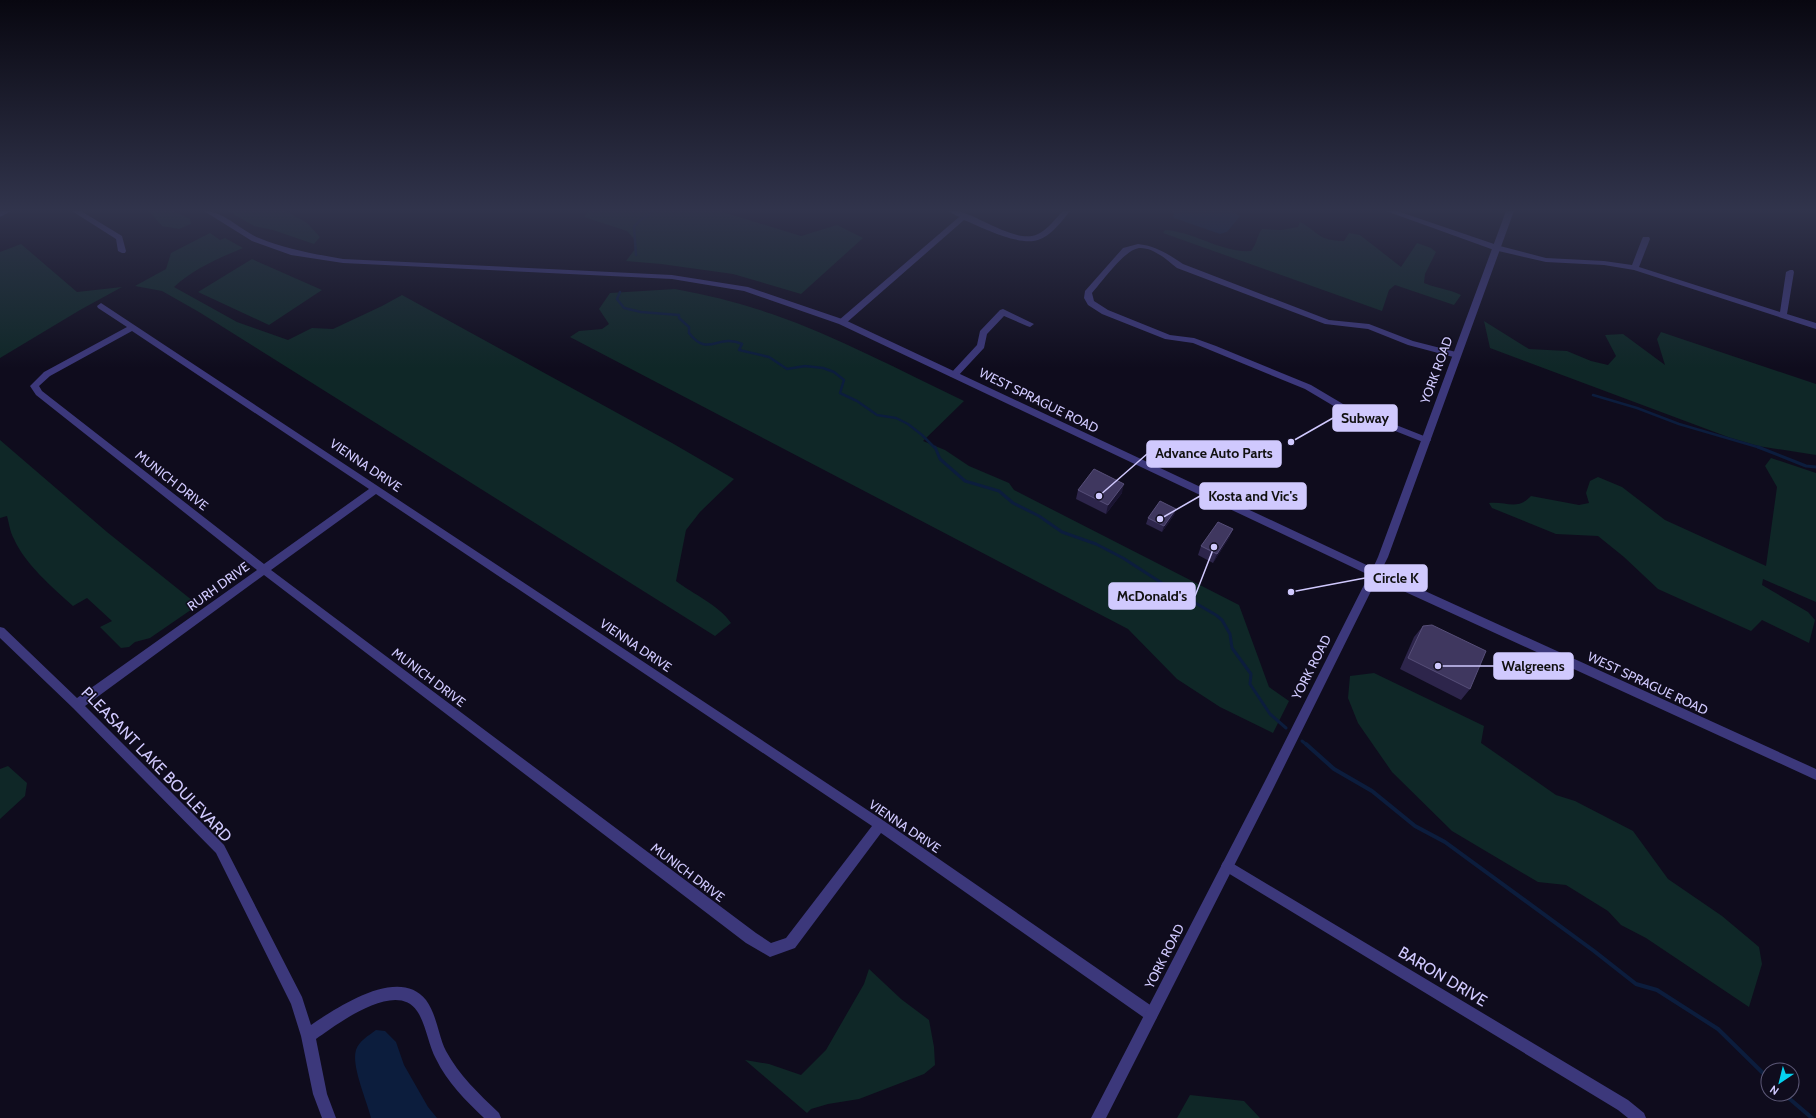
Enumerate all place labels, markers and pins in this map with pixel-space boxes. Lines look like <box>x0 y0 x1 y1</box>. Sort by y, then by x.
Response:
callout: Subway <box>1333 405 1397 431</box>
callout: Advance Auto Parts <box>1147 441 1281 467</box>
callout: Kosta and Vic's <box>1200 483 1306 509</box>
callout: Circle K <box>1365 565 1427 591</box>
callout: McDonald's <box>1109 583 1195 609</box>
callout: Walgreens <box>1494 653 1573 679</box>

